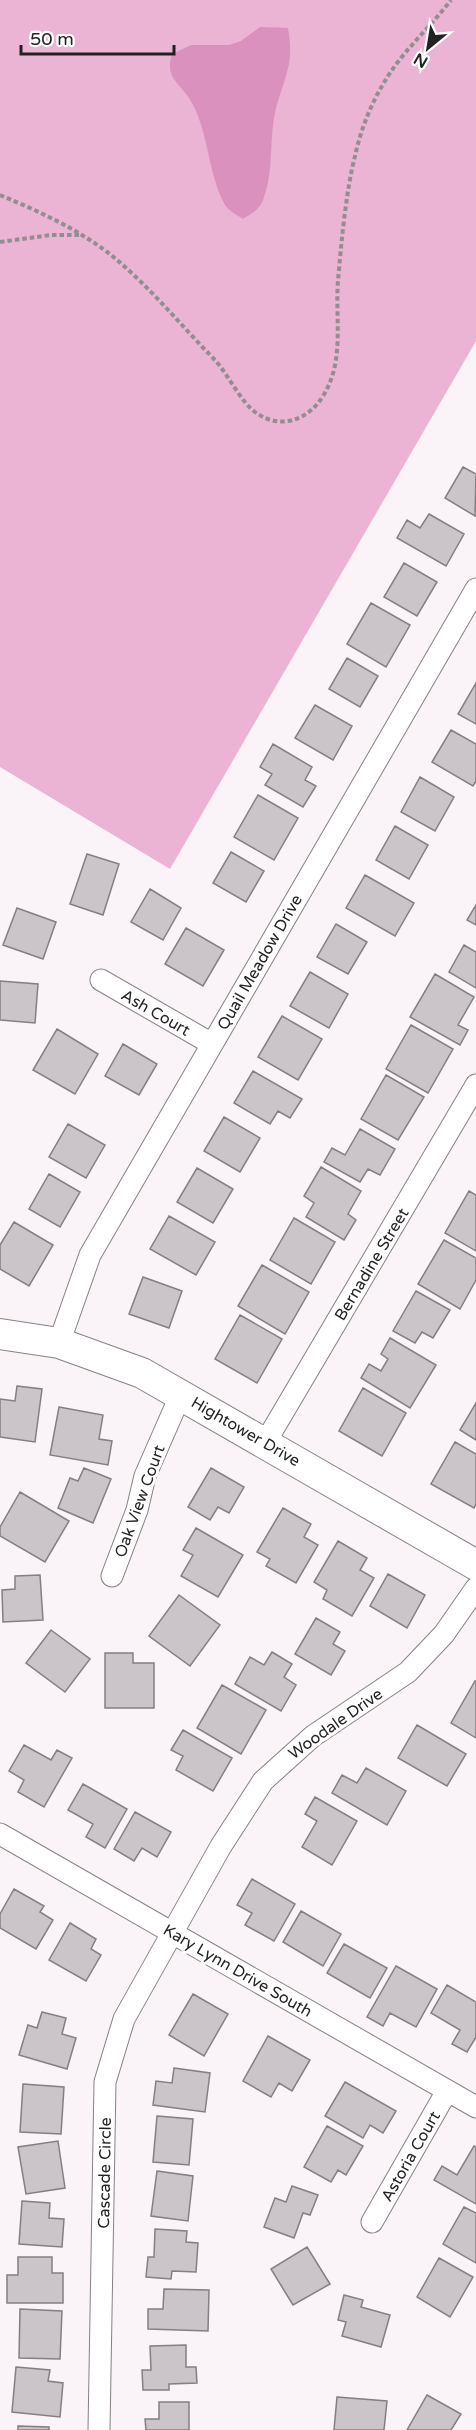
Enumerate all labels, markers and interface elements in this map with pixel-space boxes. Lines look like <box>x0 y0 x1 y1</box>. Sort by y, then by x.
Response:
scale bar <box>21 18 174 56</box>
north arrow <box>398 18 458 78</box>
text: 50 m <box>30 28 74 50</box>
text: N <box>410 48 432 72</box>
street label: Quail Meadow Drive <box>213 891 307 1034</box>
street label: Ash Court <box>118 985 193 1041</box>
street label: Bernadine Street <box>330 1205 413 1324</box>
street label: Hightower Drive <box>187 1393 304 1471</box>
street label: Oak View Court <box>110 1442 170 1560</box>
street label: Woodale Drive <box>285 1684 387 1764</box>
street label: Kary Lynn Drive South <box>159 1920 316 2022</box>
street label: Astoria Court <box>377 2108 445 2205</box>
street label: Cascade Circle <box>94 2117 116 2229</box>

